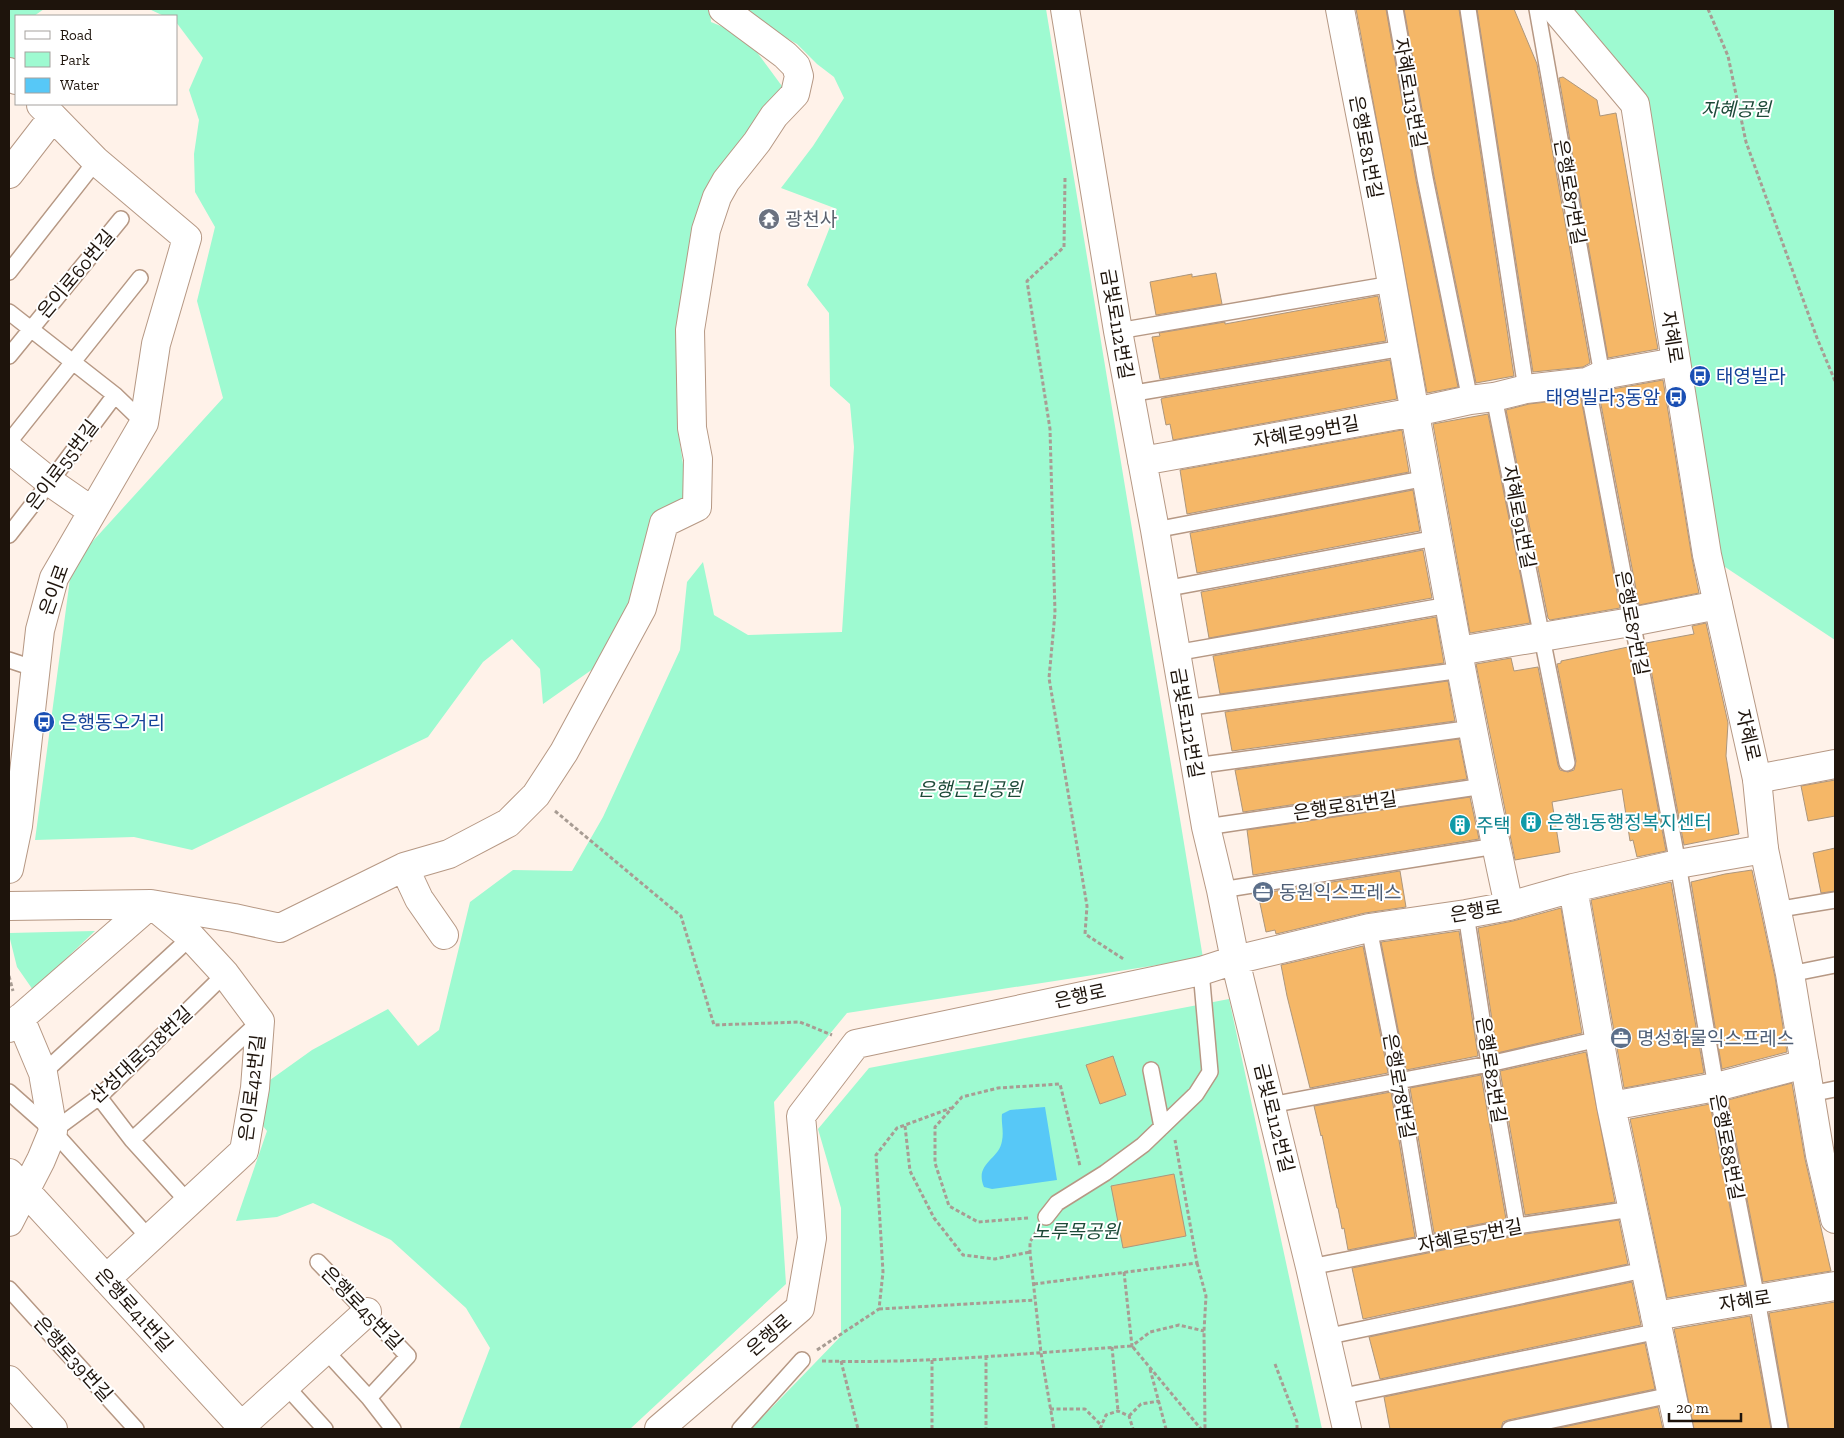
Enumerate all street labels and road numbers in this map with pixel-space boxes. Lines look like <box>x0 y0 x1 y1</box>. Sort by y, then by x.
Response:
street label: 자혜로113번길 <box>1389 36 1431 150</box>
street label: 은행로81번길 <box>1345 93 1387 201</box>
street label: 은행로87번길 <box>1549 138 1591 246</box>
street label: 은이로60번길 <box>32 225 120 323</box>
street label: 금빛로112번길 <box>1096 267 1138 381</box>
street label: 자혜로 <box>1657 309 1687 365</box>
street label: 자혜로99번길 <box>1251 411 1361 453</box>
street label: 은이로55번길 <box>21 415 103 515</box>
street label: 자혜로91번길 <box>1498 463 1540 571</box>
street label: 은이로 <box>34 561 74 619</box>
street label: 은행로87번길 <box>1611 568 1653 678</box>
street label: 금빛로112번길 <box>1166 666 1208 780</box>
street label: 자혜로 <box>1731 707 1765 763</box>
street label: 은행로81번길 <box>1291 787 1399 825</box>
street label: 은행로 <box>1448 895 1504 927</box>
street label: 은행로 <box>1052 979 1108 1013</box>
street label: 산성대로518번길 <box>85 1002 197 1108</box>
street label: 은행로82번길 <box>1471 1015 1511 1125</box>
street label: 은행로78번길 <box>1378 1032 1420 1140</box>
street label: 은이로42번길 <box>234 1033 270 1143</box>
street label: 금빛로112번길 <box>1249 1061 1299 1175</box>
street label: 은행로88번길 <box>1705 1092 1749 1202</box>
street label: 자혜로57번길 <box>1416 1215 1524 1257</box>
street label: 은행로45번길 <box>316 1261 408 1355</box>
street label: 은행로41번길 <box>90 1263 178 1357</box>
street label: 자혜로 <box>1717 1286 1773 1316</box>
street label: 은행로 <box>742 1309 796 1361</box>
street label: 은행로39번길 <box>29 1312 117 1406</box>

